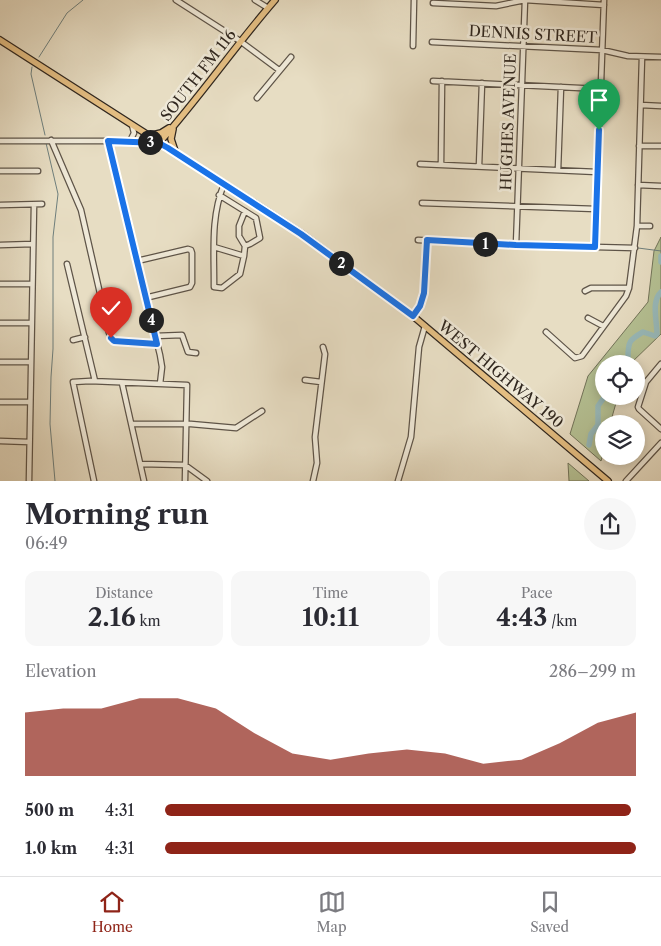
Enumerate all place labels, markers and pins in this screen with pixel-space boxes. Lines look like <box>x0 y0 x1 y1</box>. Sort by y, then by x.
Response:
pin <box>578 79 620 130</box>
pin: 3 <box>138 130 162 154</box>
pin: 1 <box>472 232 498 256</box>
pin: 2 <box>328 250 354 276</box>
pin <box>90 287 132 338</box>
pin: 4 <box>138 308 164 332</box>

